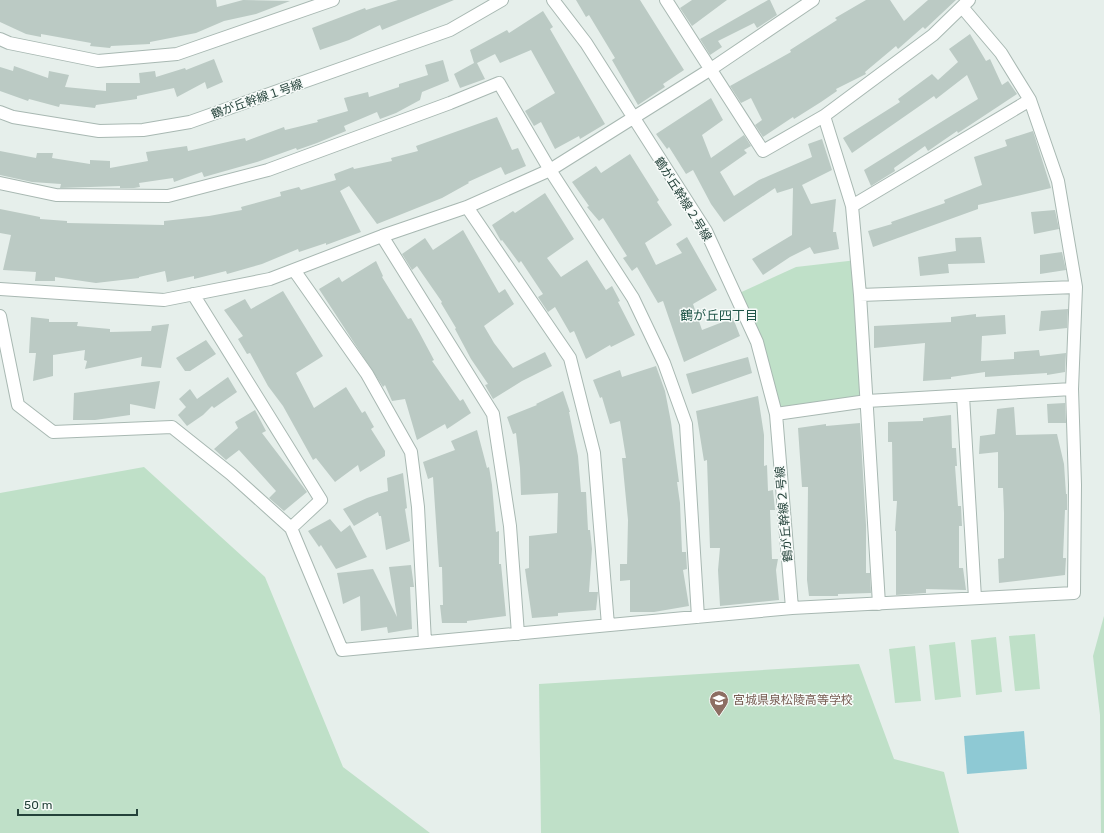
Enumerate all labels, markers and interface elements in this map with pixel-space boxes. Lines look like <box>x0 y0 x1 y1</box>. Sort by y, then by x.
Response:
street label: 鶴が丘幹線１号線 <box>209 77 305 121</box>
street label: 鶴が丘幹線２号線 <box>652 155 714 243</box>
district label: 鶴が丘四丁目 <box>680 308 758 323</box>
street label: 鶴が丘幹線２号線 <box>773 466 795 562</box>
school or university icon: 宮城県泉松陵高等学校 <box>708 689 730 717</box>
place label: 宮城県泉松陵高等学校 <box>733 693 853 707</box>
scale bar <box>18 791 137 817</box>
text: 50 m <box>24 798 52 812</box>

